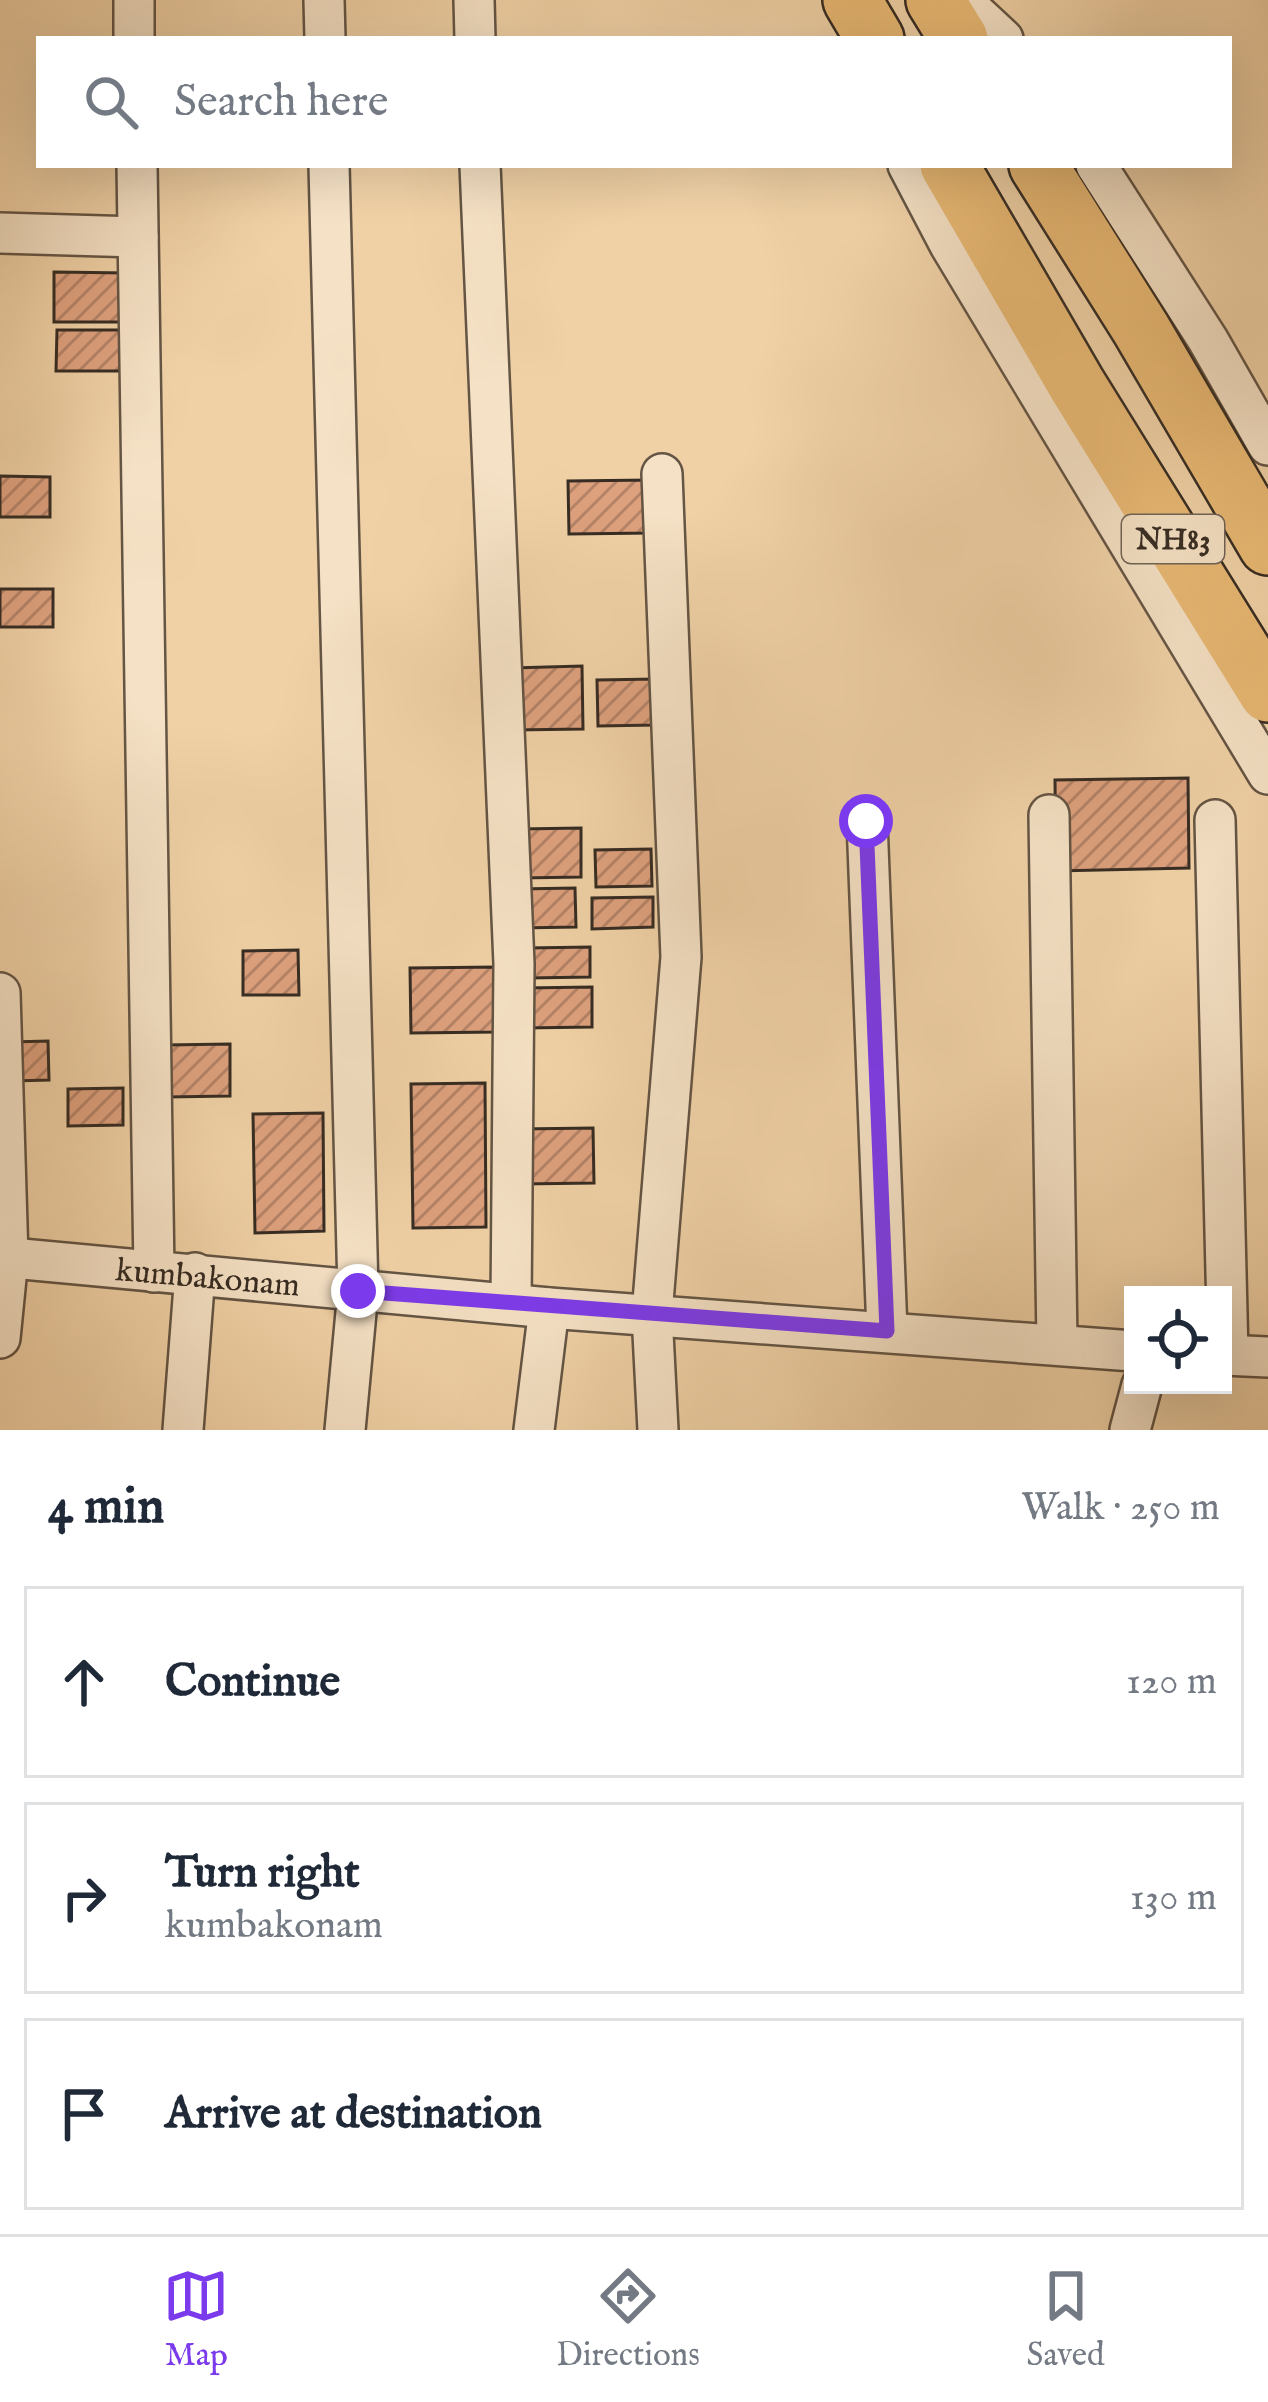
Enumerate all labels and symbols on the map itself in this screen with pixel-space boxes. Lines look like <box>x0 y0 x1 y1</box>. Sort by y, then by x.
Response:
road number: NH83 <box>1122 515 1224 563</box>
route start <box>839 794 893 848</box>
street label: kumbakonam <box>114 1250 301 1308</box>
route end <box>331 1264 385 1318</box>

